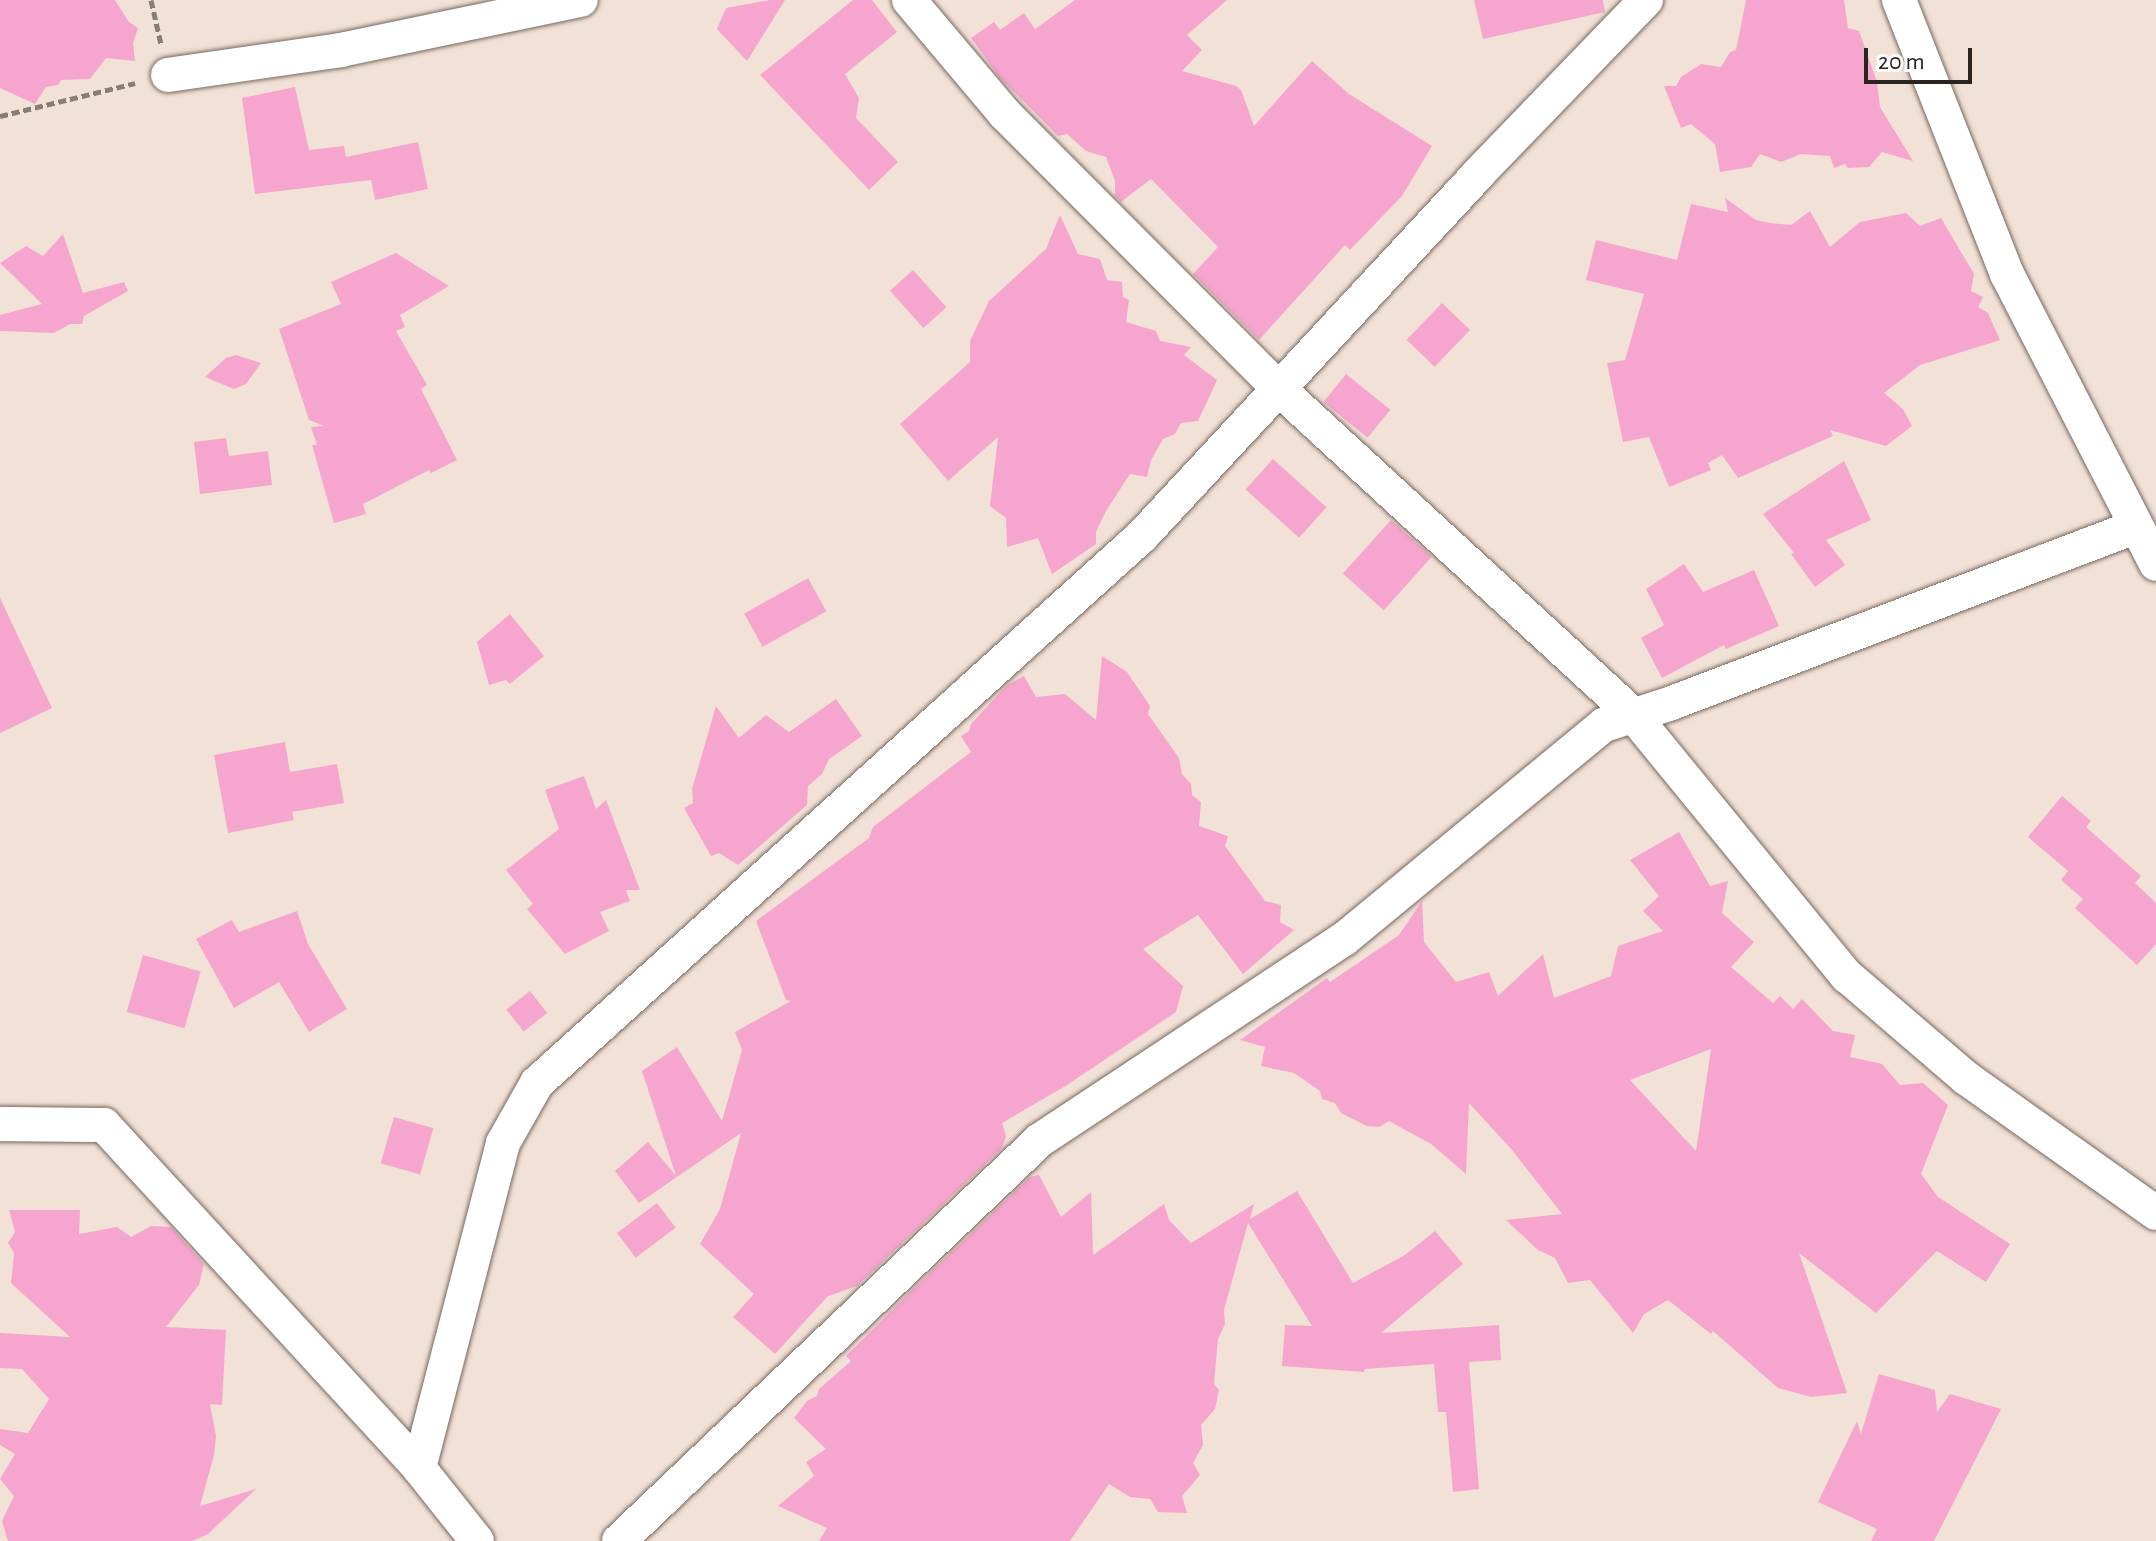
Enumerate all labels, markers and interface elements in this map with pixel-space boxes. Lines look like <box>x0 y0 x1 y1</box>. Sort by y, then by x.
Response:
scale bar <box>1868 32 1976 82</box>
text: 20 m <box>1878 50 1925 74</box>

